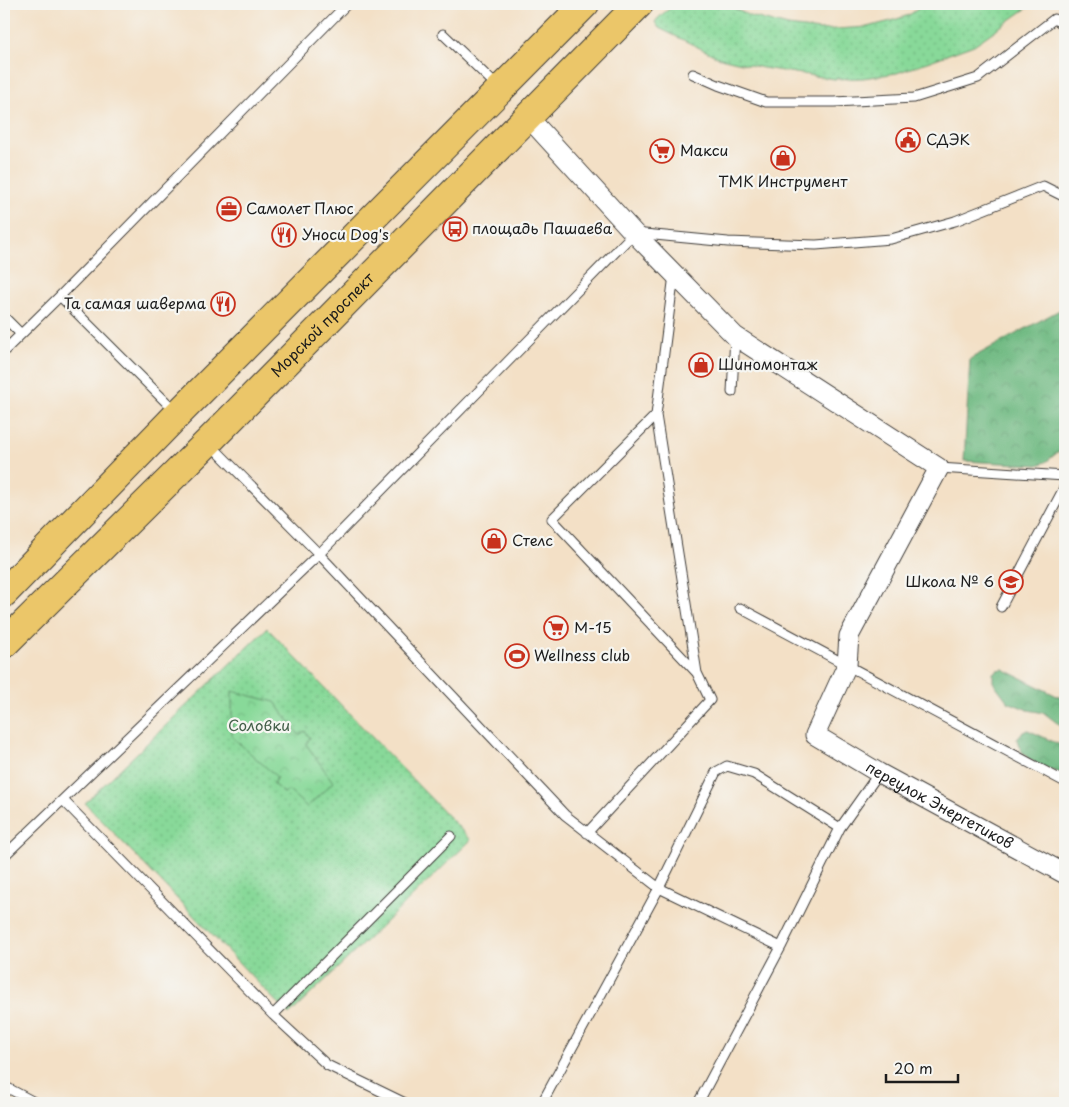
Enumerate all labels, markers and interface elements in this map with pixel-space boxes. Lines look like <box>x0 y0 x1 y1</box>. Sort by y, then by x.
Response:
public building icon: СДЭК <box>895 127 921 153</box>
place label: СДЭК <box>926 127 970 150</box>
supermarket icon: Макси <box>649 138 675 164</box>
place label: Макси <box>680 138 728 161</box>
shop icon: ТМК Инструмент <box>770 145 796 171</box>
place label: ТМК Инструмент <box>718 169 848 192</box>
office icon: Самолет Плюс <box>216 196 242 222</box>
place label: Самолет Плюс <box>246 196 354 219</box>
bus stop icon: площадь Пашаева <box>442 216 468 242</box>
place label: площадь Пашаева <box>472 216 613 239</box>
restaurant icon: Уноси Dog's <box>271 222 297 248</box>
place label: Уноси Dog's <box>302 222 389 245</box>
street label: Морской проспект <box>265 266 379 382</box>
place label: Та самая шаверма <box>64 291 207 314</box>
restaurant icon: Та самая шаверма <box>210 291 236 317</box>
shop icon: Шиномонтаж <box>688 352 714 378</box>
place label: Шиномонтаж <box>718 352 817 375</box>
shop icon: Стелс <box>481 528 507 554</box>
place label: Стелс <box>512 528 553 551</box>
place label: Школа № 6 <box>905 569 994 592</box>
school or university icon: Школа № 6 <box>998 569 1024 595</box>
supermarket icon: М-15 <box>543 615 569 641</box>
place label: М-15 <box>574 615 612 638</box>
sports icon: Wellness club <box>504 643 530 669</box>
place label: Wellness club <box>534 643 630 666</box>
park label: Соловки <box>228 713 290 736</box>
street label: переулок Энергетиков <box>862 755 1018 854</box>
scale bar <box>886 1052 959 1084</box>
text: 20 m <box>894 1056 933 1079</box>

